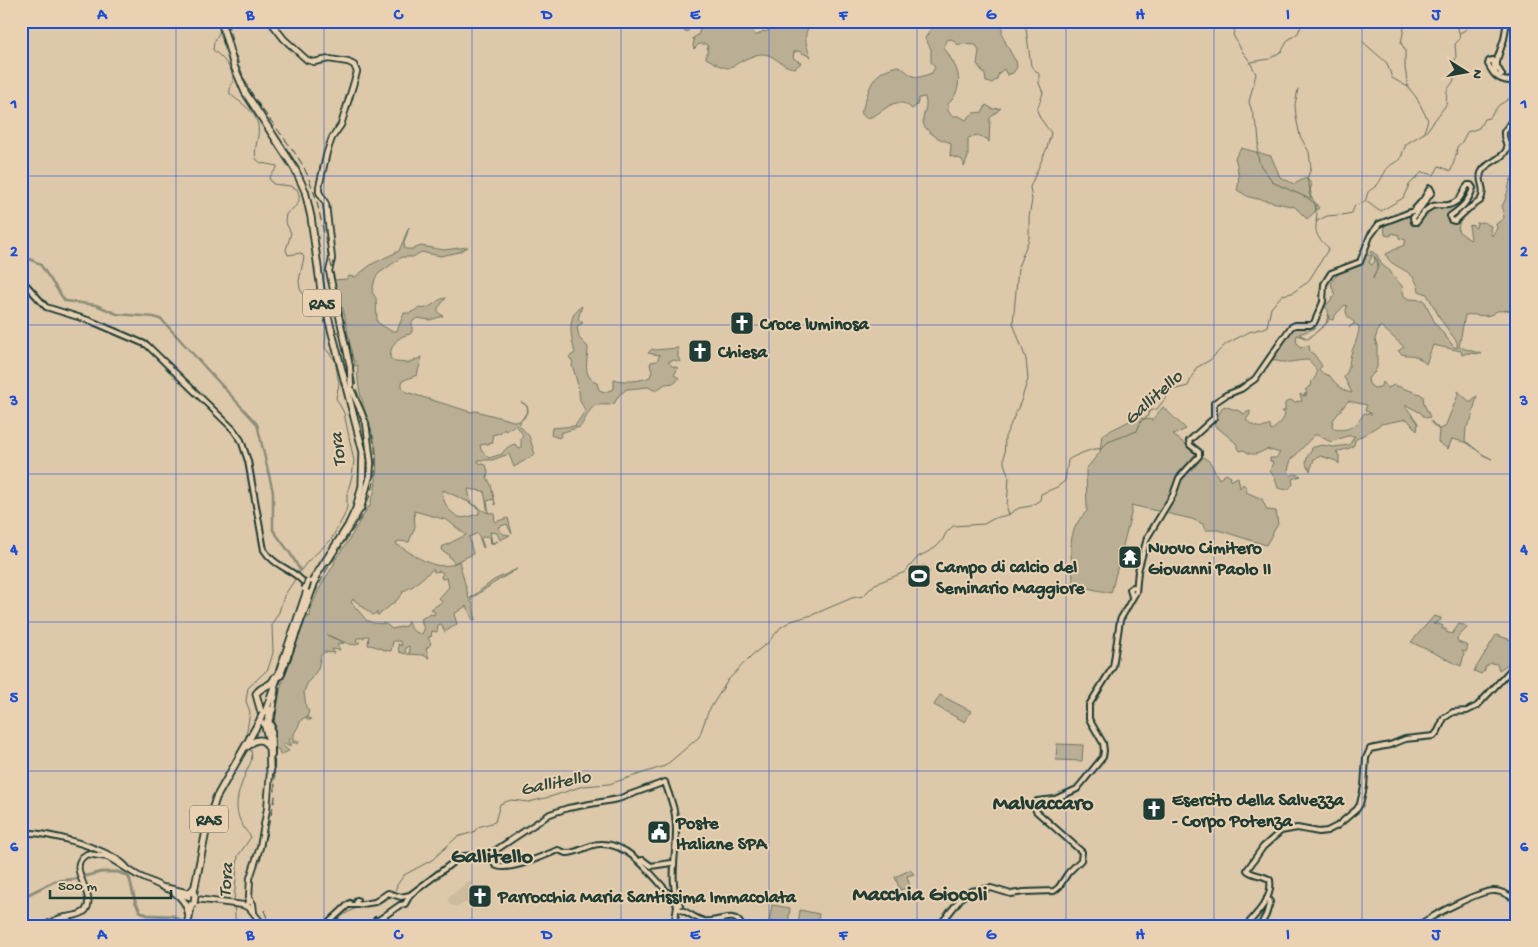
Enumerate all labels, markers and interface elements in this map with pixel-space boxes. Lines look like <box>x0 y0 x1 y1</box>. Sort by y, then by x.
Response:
text: A <box>96 7 108 26</box>
text: B <box>245 7 255 26</box>
text: C <box>393 7 404 26</box>
text: D <box>540 7 553 26</box>
text: E <box>690 7 701 26</box>
text: F <box>838 7 849 26</box>
text: G <box>986 7 997 26</box>
text: H <box>1135 7 1145 26</box>
text: I <box>1286 7 1290 26</box>
text: J <box>1431 7 1442 26</box>
north arrow <box>1440 48 1490 98</box>
text: N <box>1467 68 1486 80</box>
text: 1 <box>10 96 17 115</box>
text: 1 <box>1520 96 1527 115</box>
text: 2 <box>10 244 18 263</box>
text: 2 <box>1520 244 1528 263</box>
road number: RA5 <box>303 290 341 316</box>
church icon: Croce luminosa <box>729 310 755 336</box>
place label: Croce luminosa <box>759 315 870 336</box>
church icon: Chiesa <box>687 338 713 364</box>
place label: Chiesa <box>717 343 768 364</box>
water label: Gallitello <box>1120 366 1189 431</box>
text: 3 <box>9 393 18 412</box>
text: 3 <box>1519 393 1528 412</box>
water label: Tora <box>326 430 353 468</box>
place label: Nuovo Cimitero Giovanni Paolo II <box>1148 539 1271 581</box>
text: 4 <box>9 542 18 561</box>
text: 4 <box>1519 542 1528 561</box>
temple icon: Nuovo Cimitero Giovanni Paolo II <box>1117 544 1143 570</box>
place label: Campo di calcio del Seminario Maggiore <box>935 558 1085 600</box>
sports icon: Campo di calcio del Seminario Maggiore <box>906 563 932 589</box>
text: 5 <box>10 690 19 709</box>
text: 5 <box>1520 690 1529 709</box>
water label: Gallitello <box>519 766 594 802</box>
place label: Esercito della Salvezza - Corpo Potenza <box>1172 791 1345 833</box>
district label: Malvaccaro <box>993 792 1094 818</box>
church icon: Esercito della Salvezza - Corpo Potenza <box>1141 796 1167 822</box>
road number: RA5 <box>190 806 228 832</box>
place label: Poste Italiane SPA <box>675 814 768 856</box>
public building icon: Poste Italiane SPA <box>646 819 672 845</box>
text: 6 <box>10 839 19 858</box>
text: 6 <box>1520 839 1529 858</box>
district label: Gallitello <box>451 845 534 871</box>
water label: Tora <box>215 861 241 898</box>
scale bar <box>50 867 171 899</box>
text: 500 m <box>58 878 97 896</box>
church icon: Parrocchia Maria Santissima Immacolata <box>467 883 493 909</box>
district label: Macchia Giocoli <box>852 883 988 909</box>
place label: Parrocchia Maria Santissima Immacolata <box>497 888 797 909</box>
text: A <box>96 927 108 946</box>
text: B <box>245 927 255 946</box>
text: C <box>393 927 404 946</box>
text: D <box>540 927 553 946</box>
text: E <box>690 927 701 946</box>
text: F <box>838 927 849 946</box>
text: G <box>986 927 997 946</box>
text: H <box>1135 927 1145 946</box>
text: I <box>1286 927 1290 946</box>
text: J <box>1431 927 1442 946</box>

